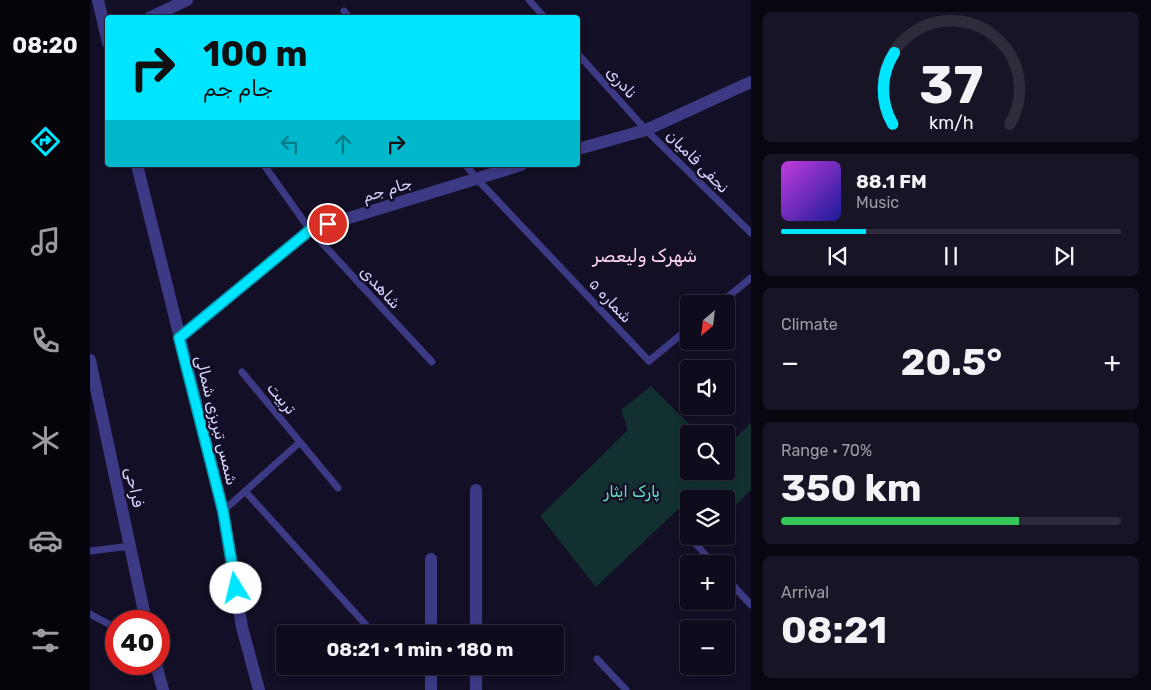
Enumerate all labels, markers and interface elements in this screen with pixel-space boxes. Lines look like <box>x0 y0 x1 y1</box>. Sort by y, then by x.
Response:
text: 08:20 <box>12 32 78 59</box>
text: 100 m <box>203 33 308 75</box>
icon: right <box>120 35 185 100</box>
text: 37 <box>919 54 983 116</box>
street label: نادری <box>602 63 641 103</box>
text: جام جم <box>203 75 273 102</box>
text: km/h <box>929 112 973 133</box>
icon: directions <box>28 124 63 159</box>
street label: نجفی فامیان <box>662 126 733 197</box>
icon: left <box>276 130 304 158</box>
icon: ahead <box>329 130 357 158</box>
icon: right <box>382 130 410 158</box>
text: 88.1 FM <box>856 170 927 193</box>
street label: جام جم <box>360 173 415 207</box>
text: Music <box>856 193 899 212</box>
pin <box>307 203 349 245</box>
icon: arrive <box>314 210 342 238</box>
icon: music <box>28 224 63 259</box>
icon: previous <box>824 242 852 270</box>
icon: pause <box>937 242 965 270</box>
icon: next <box>1050 242 1078 270</box>
district label: شهرک ولیعصر <box>592 245 697 267</box>
street label: شاهدی <box>356 262 405 313</box>
street label: شماره ۵ <box>584 274 636 327</box>
north arrow <box>680 295 735 350</box>
map controls <box>680 295 735 675</box>
text: Climate <box>781 315 838 334</box>
icon: phone <box>28 323 63 358</box>
text: 20.5° <box>901 339 1002 385</box>
text: − <box>781 346 799 379</box>
text: + <box>1104 346 1121 379</box>
street label: شمس تبریزی شمالی <box>190 353 242 487</box>
button: sound <box>680 360 735 415</box>
street label: تربیت <box>262 379 300 419</box>
icon: climate <box>28 423 63 458</box>
button: search <box>680 425 735 480</box>
text: Range · 70% <box>781 441 872 460</box>
street label: فراحی <box>120 465 148 510</box>
text: 350 km <box>781 465 922 511</box>
park label: پارک ایثار <box>603 482 660 502</box>
button: layers <box>680 490 735 545</box>
icon: car <box>28 523 63 558</box>
button: + <box>680 555 735 610</box>
position arrow <box>209 561 261 613</box>
text: Arrival <box>781 583 829 602</box>
text: 08:21 <box>781 607 887 653</box>
speed limit sign: 40 <box>105 610 170 675</box>
button: − <box>680 620 735 675</box>
icon: filters <box>28 623 63 658</box>
text: 08:21 · 1 min · 180 m <box>326 638 514 661</box>

